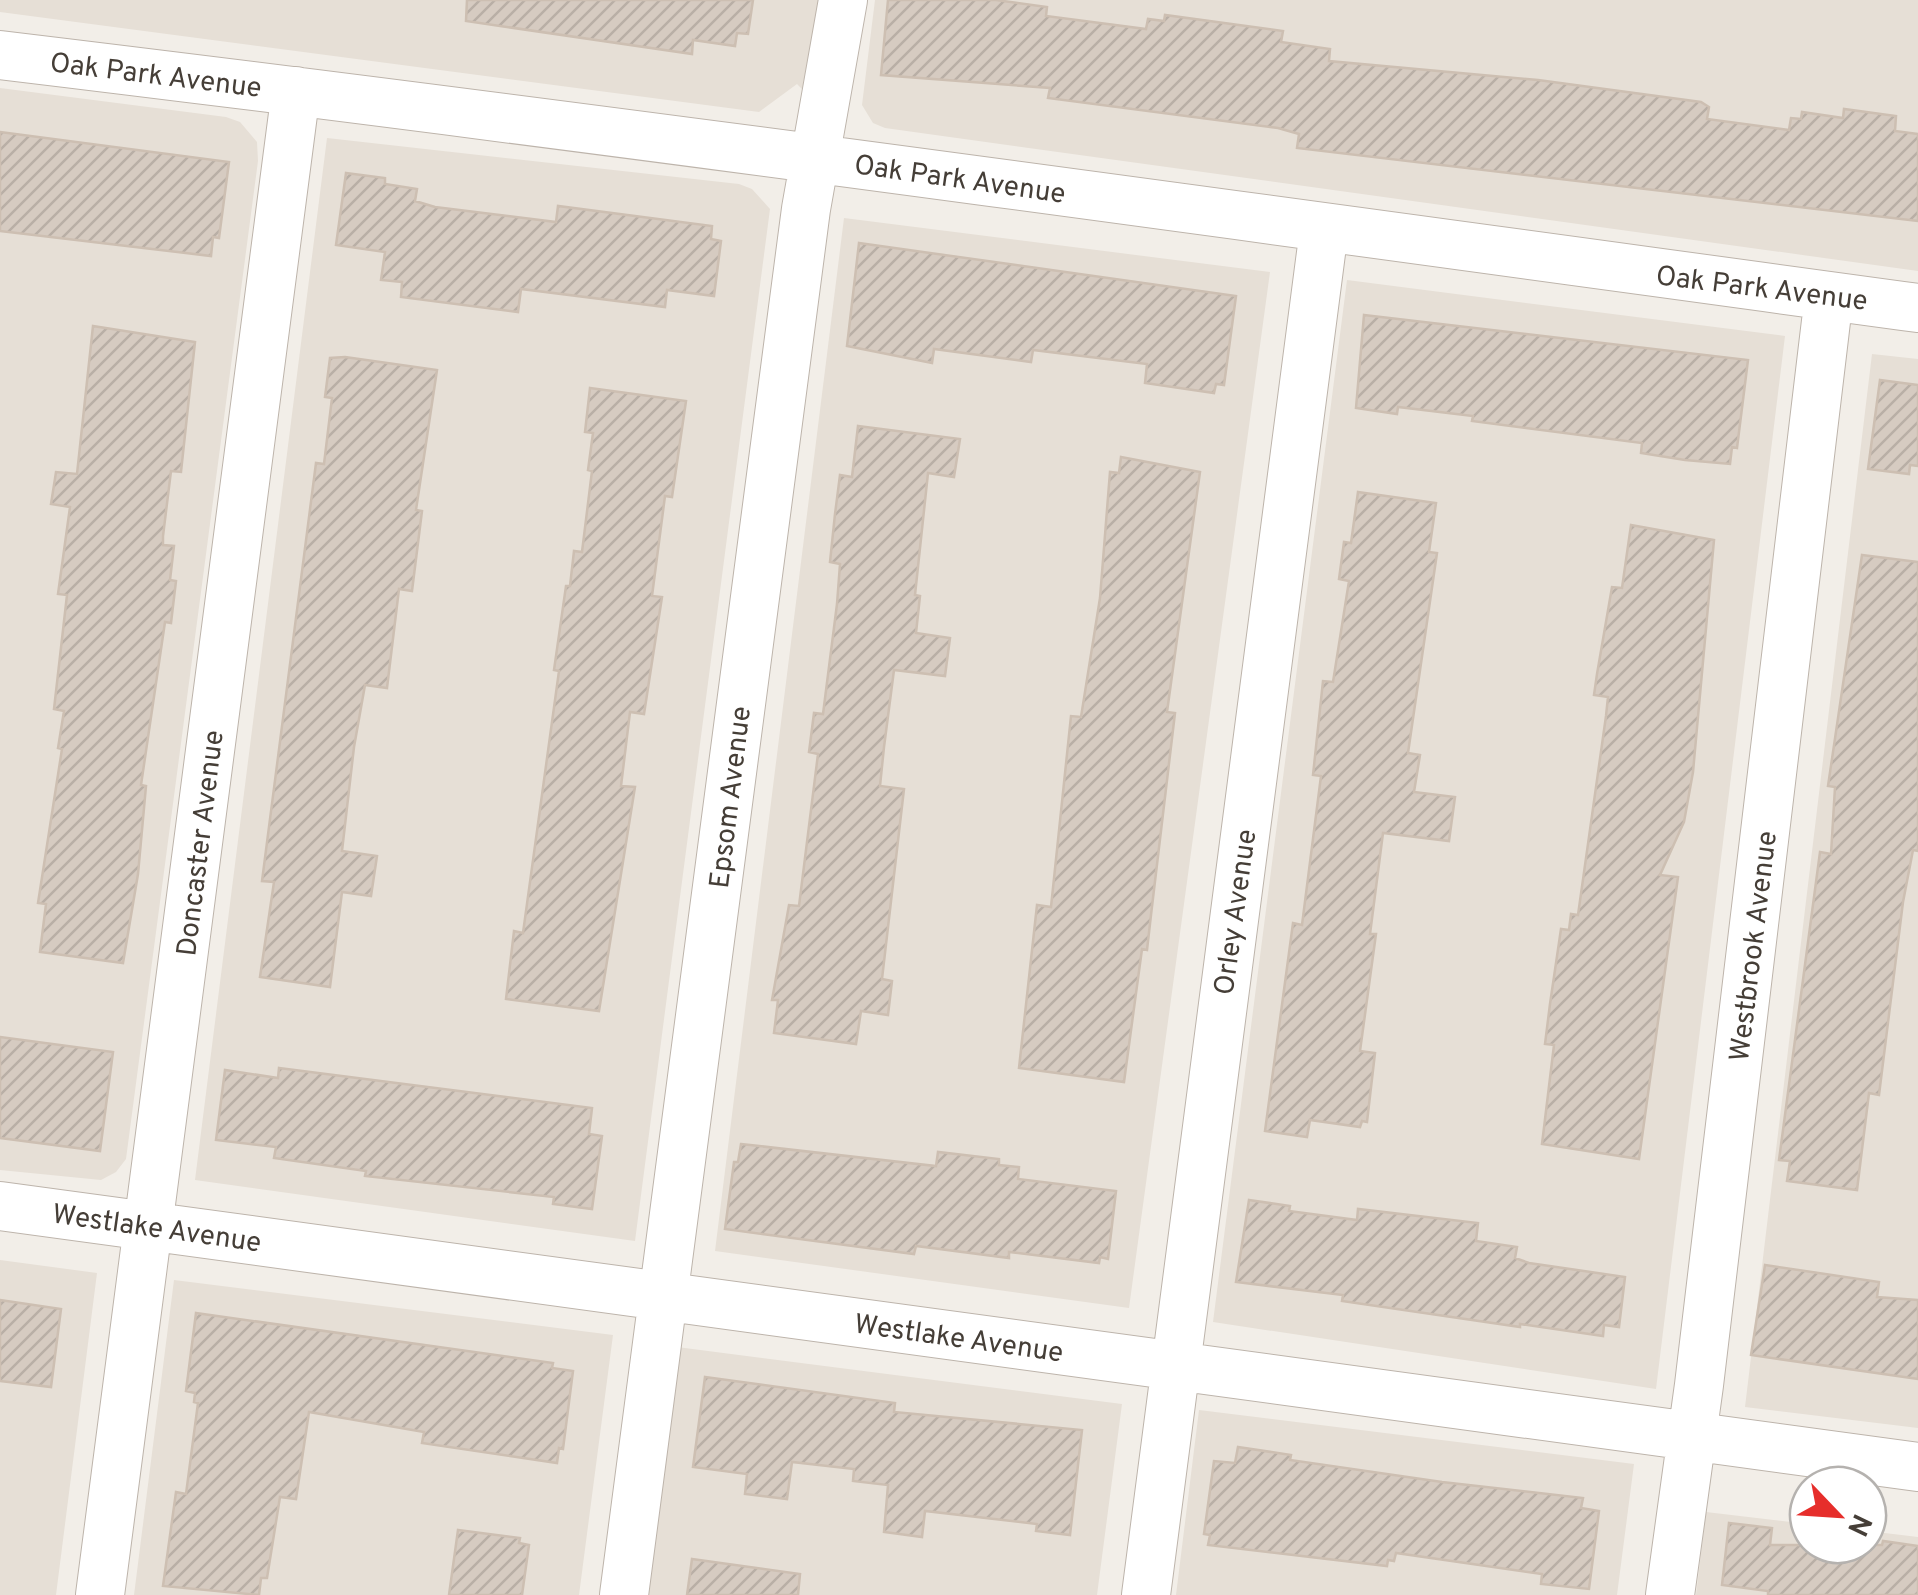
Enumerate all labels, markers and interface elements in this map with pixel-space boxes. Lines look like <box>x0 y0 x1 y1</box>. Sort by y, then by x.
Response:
street label: Oak Park Avenue <box>48 46 264 108</box>
street label: Oak Park Avenue <box>852 148 1068 214</box>
street label: Oak Park Avenue <box>1654 259 1870 321</box>
street label: Epsom Avenue <box>703 704 761 891</box>
street label: Doncaster Avenue <box>170 728 234 958</box>
street label: Orley Avenue <box>1208 827 1266 998</box>
street label: Westbrook Avenue <box>1723 829 1787 1064</box>
street label: Westlake Avenue <box>50 1197 263 1262</box>
street label: Westlake Avenue <box>852 1307 1065 1372</box>
north arrow <box>1788 1465 1888 1565</box>
text: N <box>1837 1508 1879 1541</box>

